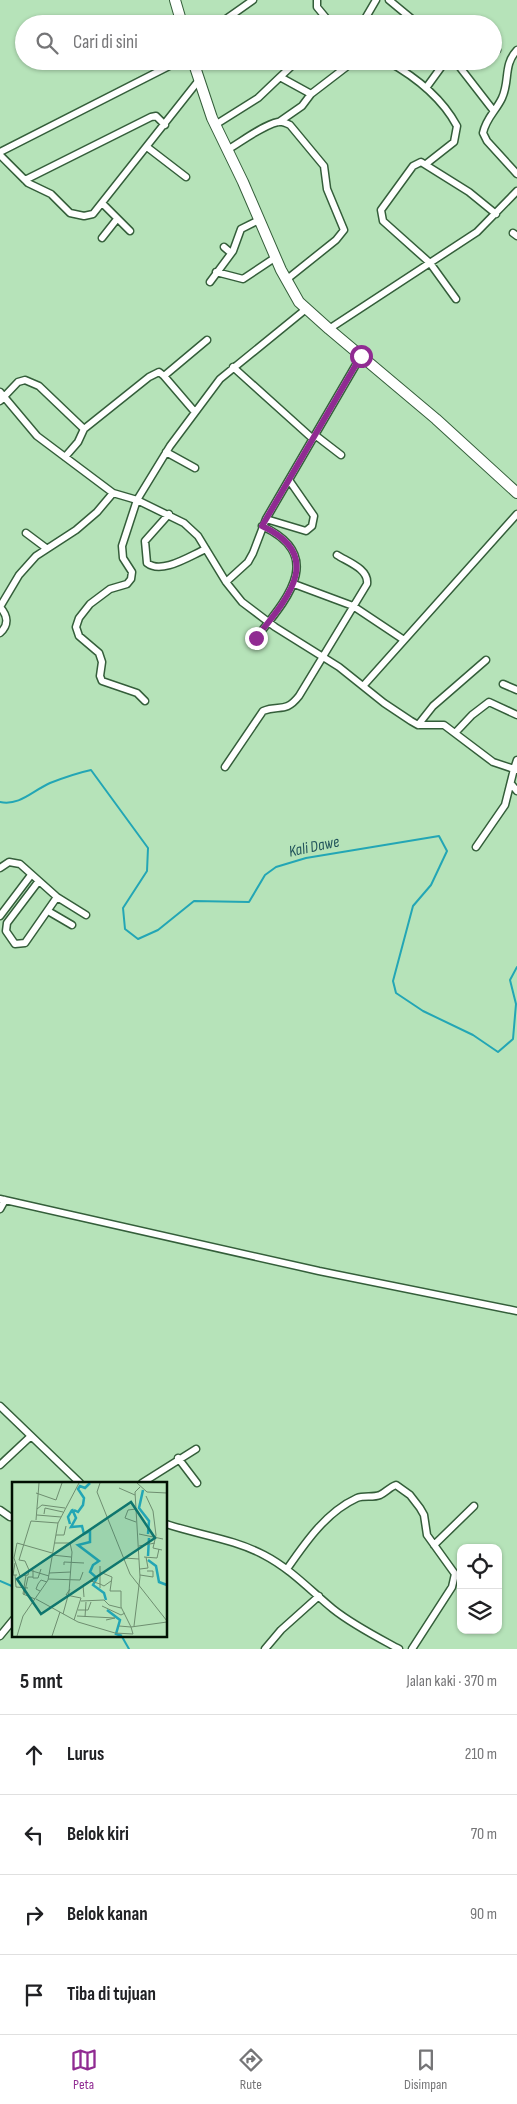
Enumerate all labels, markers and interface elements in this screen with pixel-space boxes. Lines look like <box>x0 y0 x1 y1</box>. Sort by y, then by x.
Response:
search box <box>15 15 502 70</box>
icon: search <box>33 29 61 57</box>
text: Cari di sini <box>73 31 138 54</box>
route start <box>350 345 373 368</box>
route end <box>245 627 268 650</box>
water label: Kali Dawe <box>287 832 341 862</box>
inset map <box>12 1482 168 1636</box>
map controls <box>457 1544 502 1634</box>
button: locate <box>457 1544 502 1589</box>
button: layers <box>457 1589 502 1634</box>
text: 5 mnt <box>20 1669 63 1694</box>
text: Jalan kaki · 370 m <box>406 1672 497 1691</box>
icon: ahead <box>20 1741 48 1769</box>
text: Lurus <box>67 1743 104 1766</box>
text: 210 m <box>465 1745 497 1764</box>
icon: left <box>20 1821 48 1849</box>
text: Belok kiri <box>67 1823 129 1846</box>
text: 70 m <box>471 1825 497 1844</box>
icon: right <box>20 1901 48 1929</box>
text: Belok kanan <box>67 1903 148 1926</box>
text: 90 m <box>470 1905 497 1924</box>
icon: arrive <box>20 1981 48 2009</box>
text: Tiba di tujuan <box>67 1983 156 2006</box>
tab: Peta <box>70 2046 98 2093</box>
tab: Rute <box>237 2046 265 2093</box>
tab: Disimpan <box>404 2046 447 2093</box>

